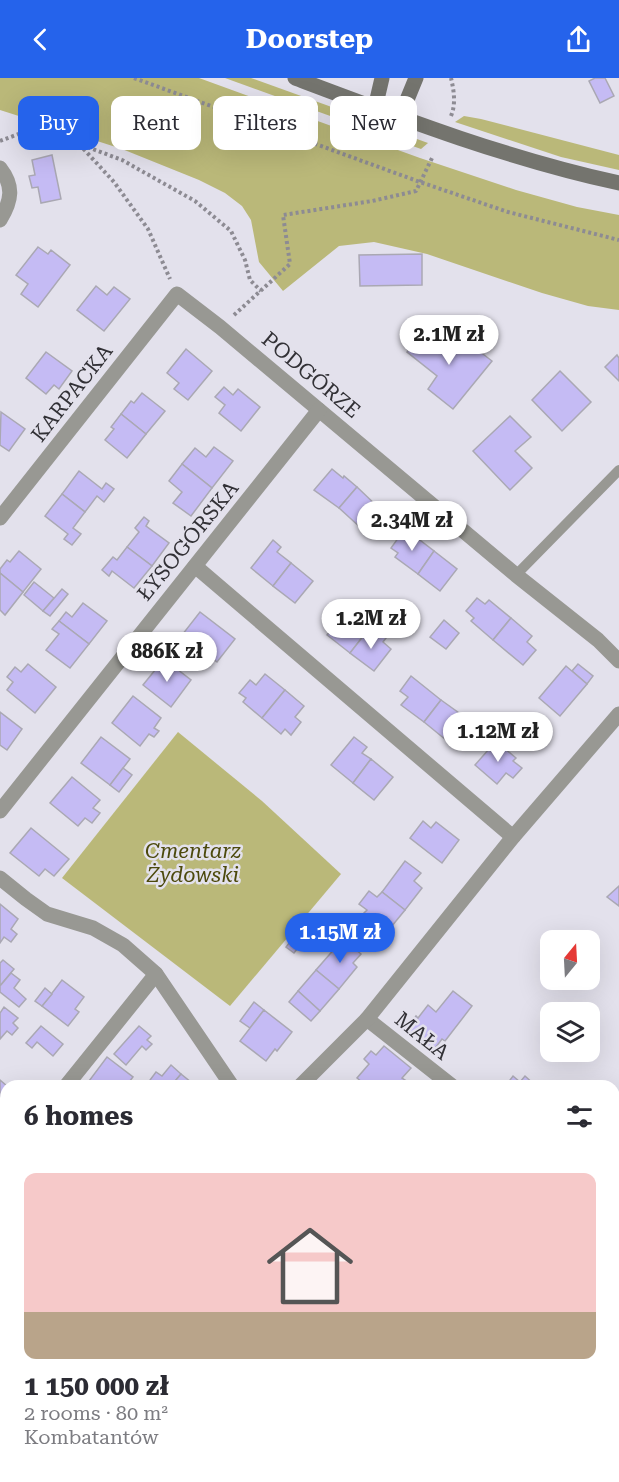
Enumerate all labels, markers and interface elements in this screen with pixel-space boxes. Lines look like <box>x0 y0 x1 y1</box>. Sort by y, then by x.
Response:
icon: back <box>24 23 57 56</box>
text: Doorstep <box>246 23 373 55</box>
icon: share <box>562 23 595 56</box>
chip: Buy <box>18 96 99 150</box>
chip: Rent <box>111 96 201 150</box>
chip: Filters <box>213 96 318 150</box>
chip: New <box>330 96 417 150</box>
pin: 2.1M zł <box>394 315 504 366</box>
text: 2.1M zł <box>414 322 484 346</box>
street label: PODGÓRZE <box>257 326 366 423</box>
street label: KARPACKA <box>26 339 118 447</box>
street label: ŁYSOGÓRSKA <box>132 476 244 606</box>
pin: 2.34M zł <box>350 501 474 552</box>
text: 2.34M zł <box>371 508 453 532</box>
pin: 1.2M zł <box>316 599 426 650</box>
text: 1.2M zł <box>336 606 406 630</box>
pin: 886K zł <box>112 632 222 683</box>
text: 886K zł <box>131 639 203 663</box>
pin: 1.12M zł <box>436 712 560 763</box>
text: 1.12M zł <box>457 719 539 743</box>
park label: Cmentarz Żydowski <box>145 839 242 887</box>
pin: 1.15M zł <box>278 913 402 964</box>
text: 1.15M zł <box>299 920 381 944</box>
north arrow <box>540 930 600 990</box>
map controls <box>540 930 600 1062</box>
button: layers <box>540 1002 600 1062</box>
street label: MAŁA <box>390 1007 454 1065</box>
icon: filters <box>563 1100 596 1133</box>
text: 6 homes <box>24 1101 133 1131</box>
icon: home <box>256 1212 364 1320</box>
text: 1 150 000 zł <box>24 1371 169 1401</box>
text: 2 rooms · 80 m² <box>24 1401 168 1425</box>
text: Kombatantów <box>24 1425 159 1449</box>

